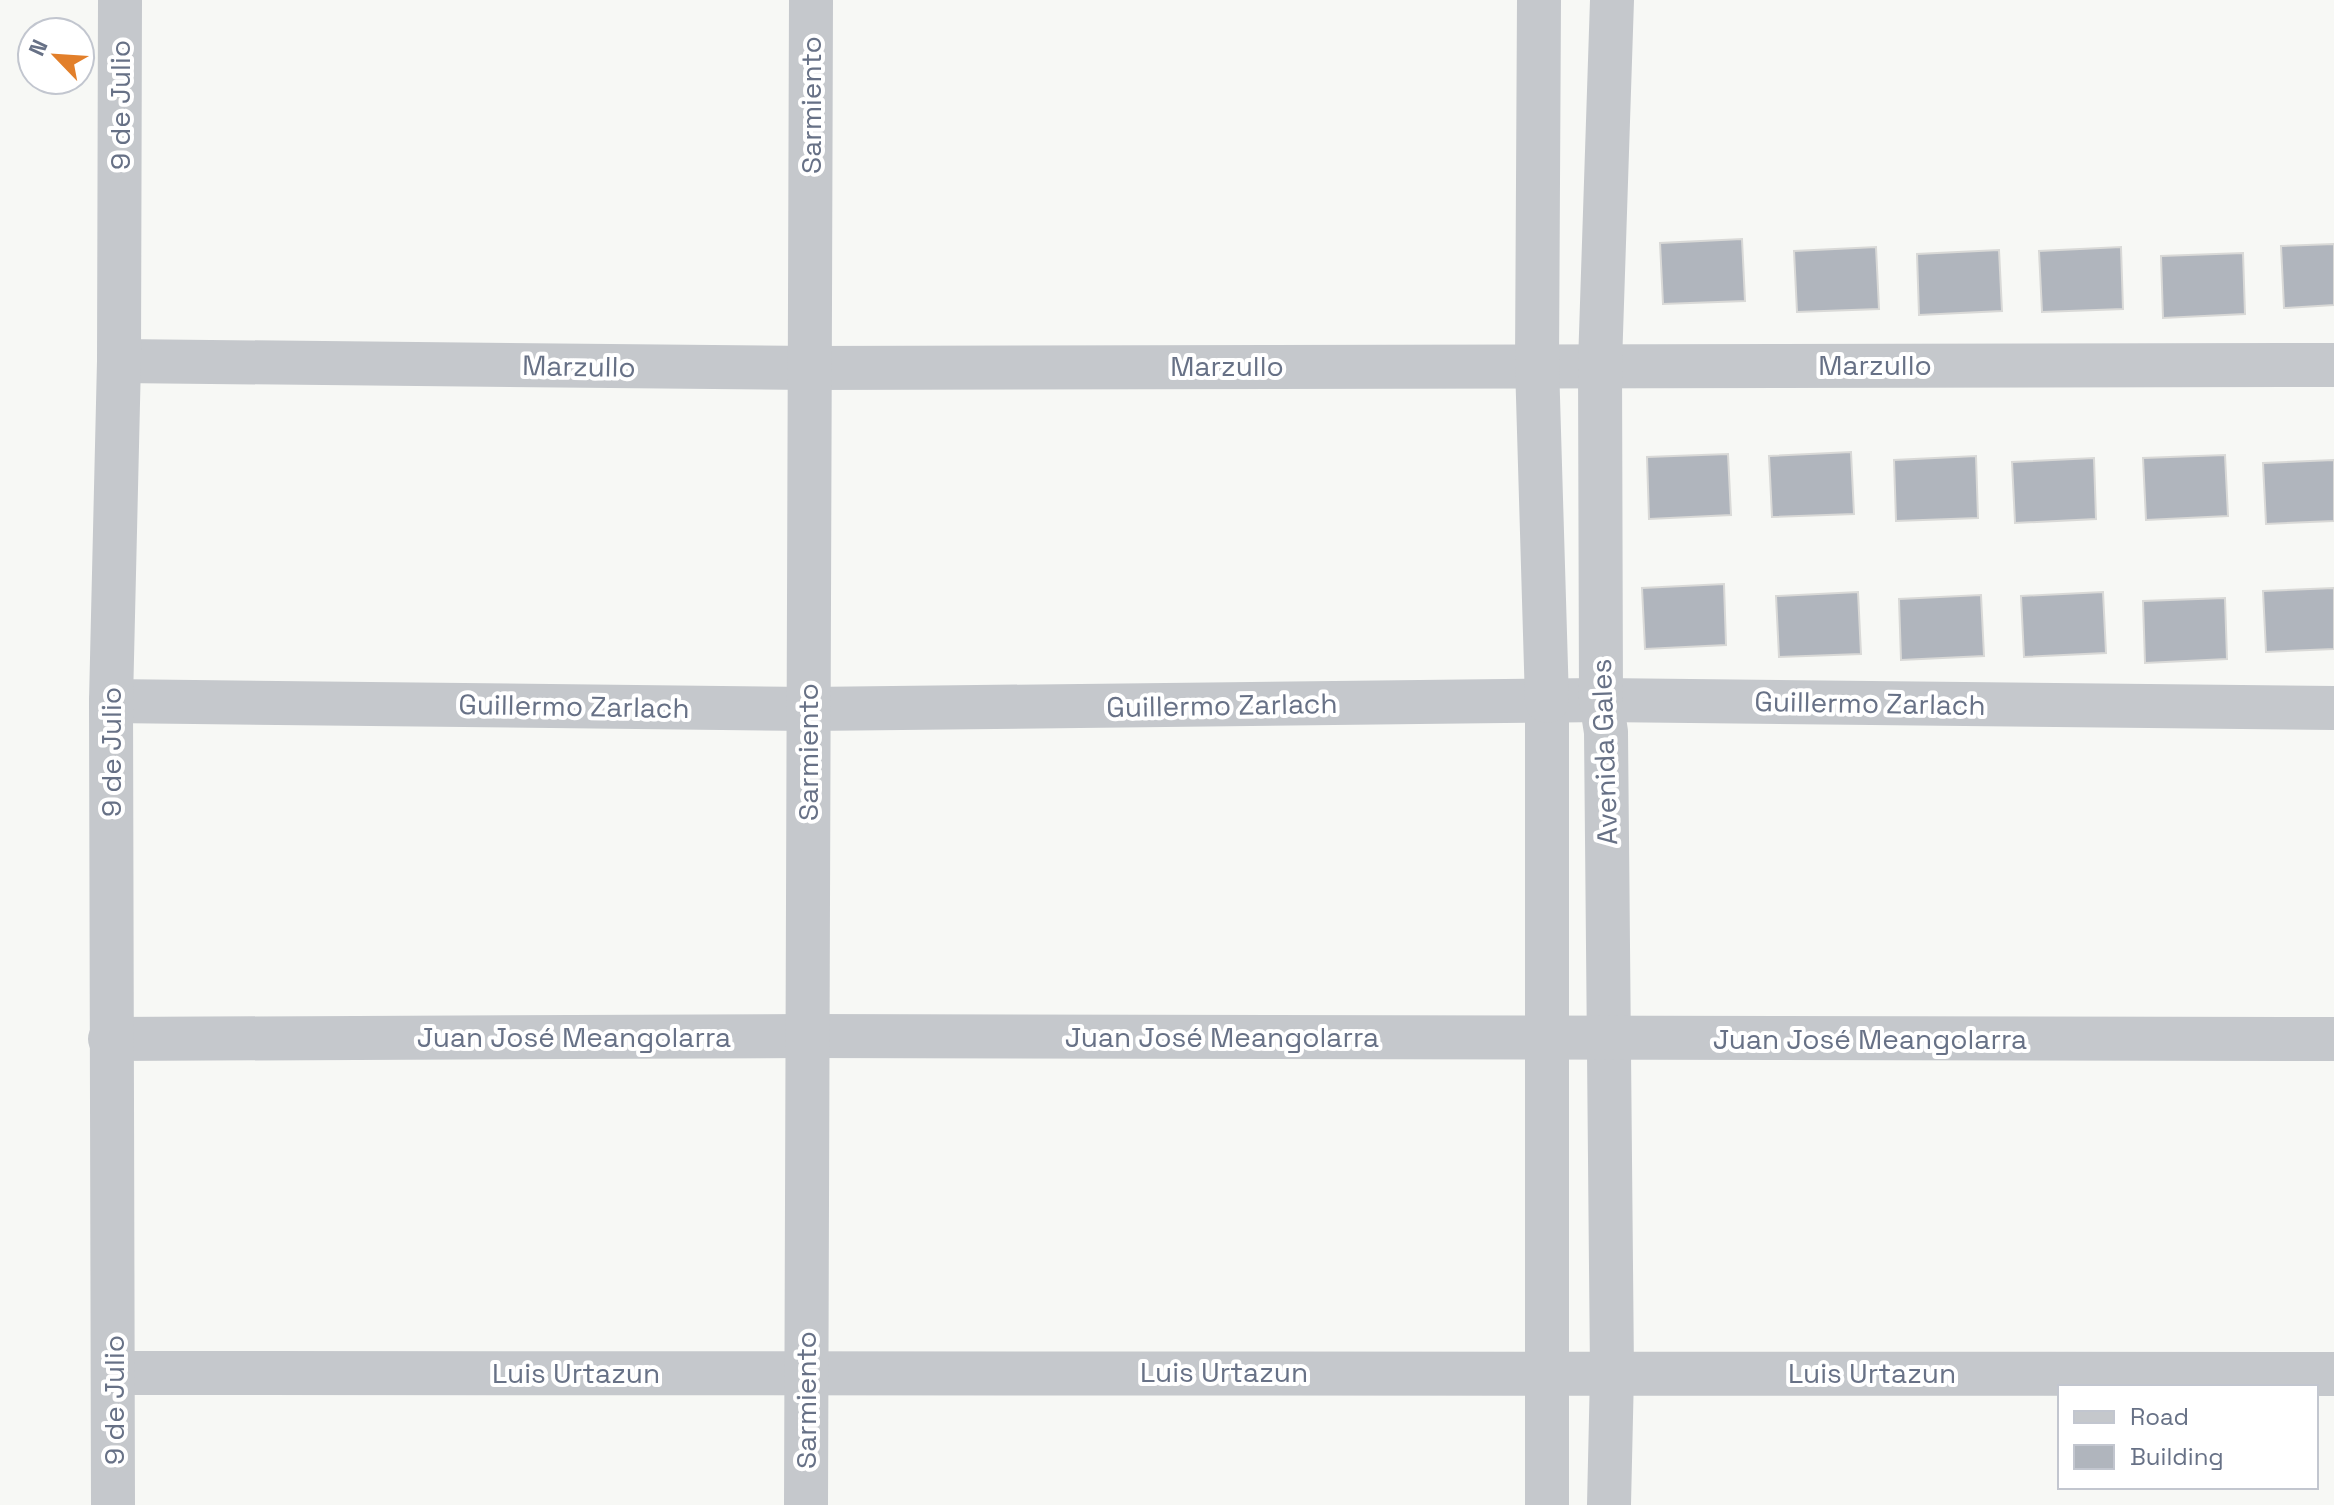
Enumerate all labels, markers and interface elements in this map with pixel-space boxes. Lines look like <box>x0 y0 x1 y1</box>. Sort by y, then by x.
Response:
north arrow <box>16 16 96 96</box>
text: N <box>22 35 54 60</box>
street label: Sarmiento <box>793 36 829 174</box>
street label: 9 de Julio <box>102 40 138 170</box>
street label: Marzullo <box>522 347 636 385</box>
street label: Marzullo <box>1818 347 1932 383</box>
street label: Marzullo <box>1170 348 1284 384</box>
street label: Avenida Gales <box>1583 658 1625 846</box>
street label: Sarmiento <box>790 683 826 821</box>
street label: Guillermo Zarlach <box>1754 683 1986 723</box>
street label: Guillermo Zarlach <box>1106 685 1338 725</box>
street label: Guillermo Zarlach <box>458 686 690 726</box>
street label: 9 de Julio <box>93 687 129 817</box>
street label: Juan José Meangolarra <box>417 1019 731 1055</box>
street label: Juan José Meangolarra <box>1065 1019 1379 1055</box>
street label: Juan José Meangolarra <box>1713 1021 2027 1057</box>
street label: Sarmiento <box>788 1331 824 1469</box>
street label: 9 de Julio <box>96 1335 132 1465</box>
street label: Luis Urtazun <box>1140 1354 1308 1390</box>
street label: Luis Urtazun <box>492 1355 660 1391</box>
street label: Luis Urtazun <box>1788 1355 1956 1391</box>
legend <box>2058 1385 2318 1489</box>
text: Road <box>2130 1401 2189 1432</box>
text: Building <box>2130 1441 2224 1472</box>

